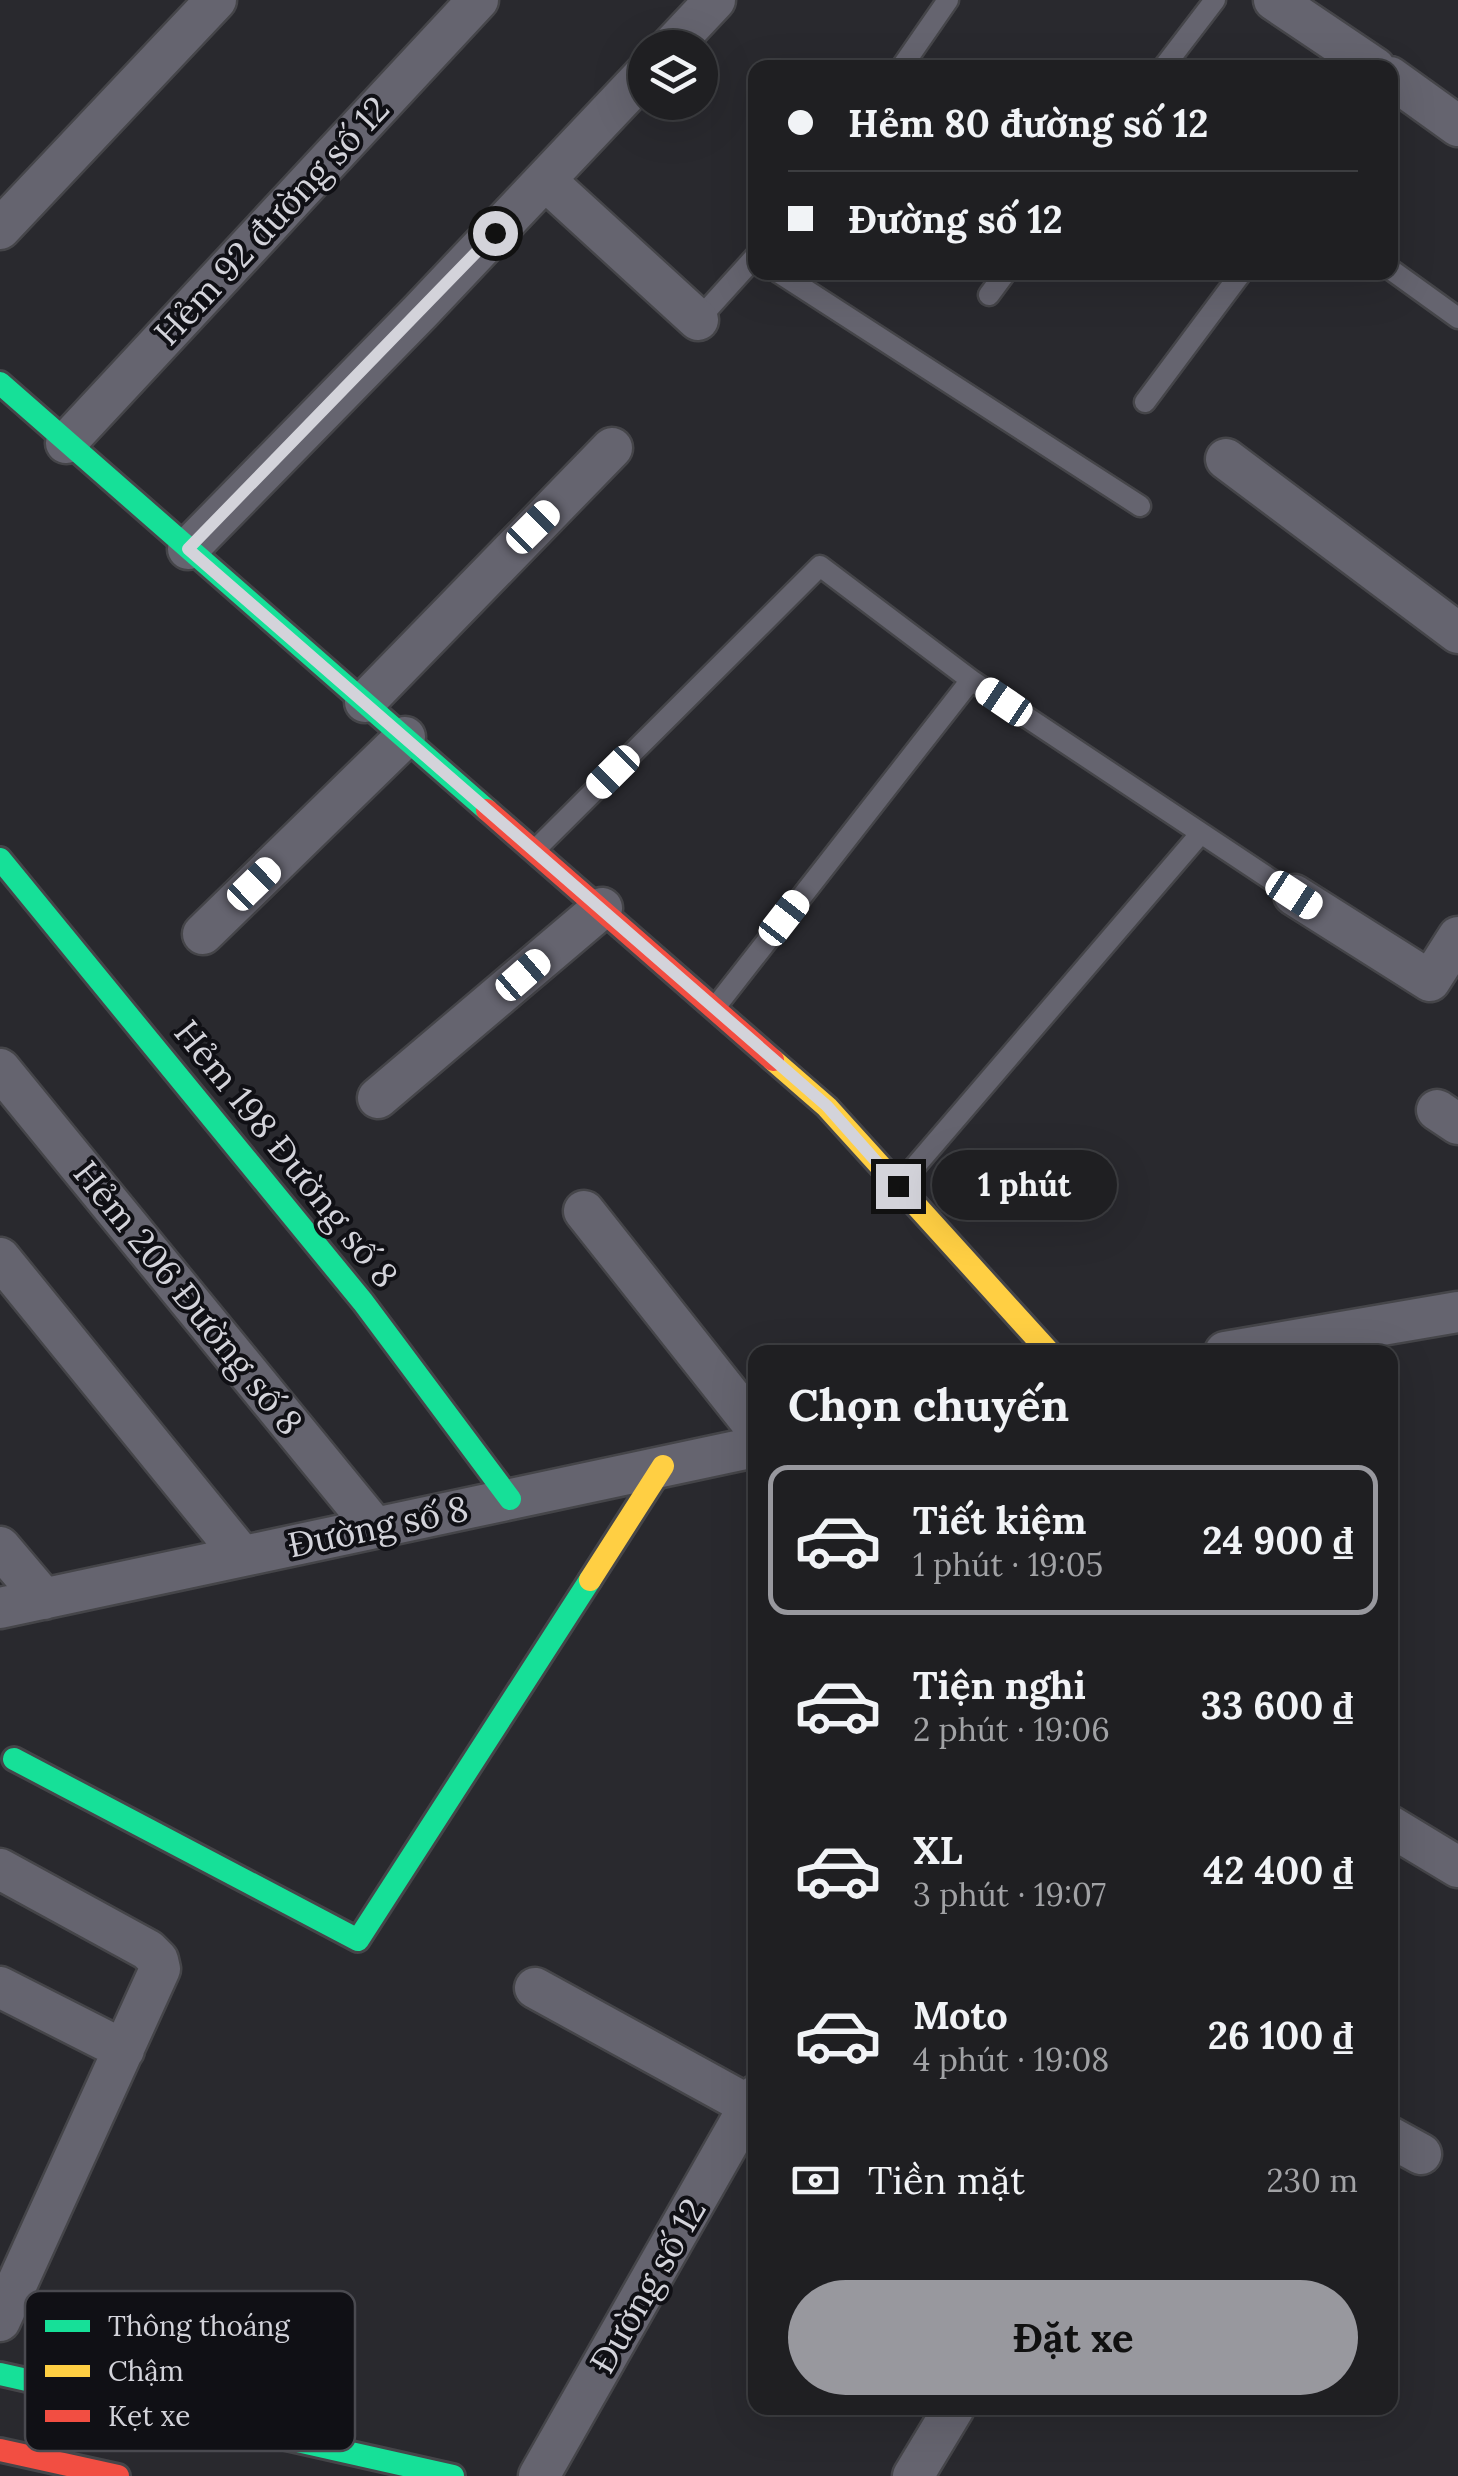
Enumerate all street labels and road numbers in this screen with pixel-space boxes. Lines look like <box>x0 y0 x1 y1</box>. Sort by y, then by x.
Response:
street label: Hẻm 92 đường số 12 <box>145 87 399 355</box>
street label: Hẻm 198 Đường số 8 <box>165 1011 408 1297</box>
street label: Hẻm 206 Đường số 8 <box>64 1152 313 1444</box>
street label: Đường số 8 <box>284 1485 472 1568</box>
street label: Đường số 12 <box>579 2190 716 2381</box>

